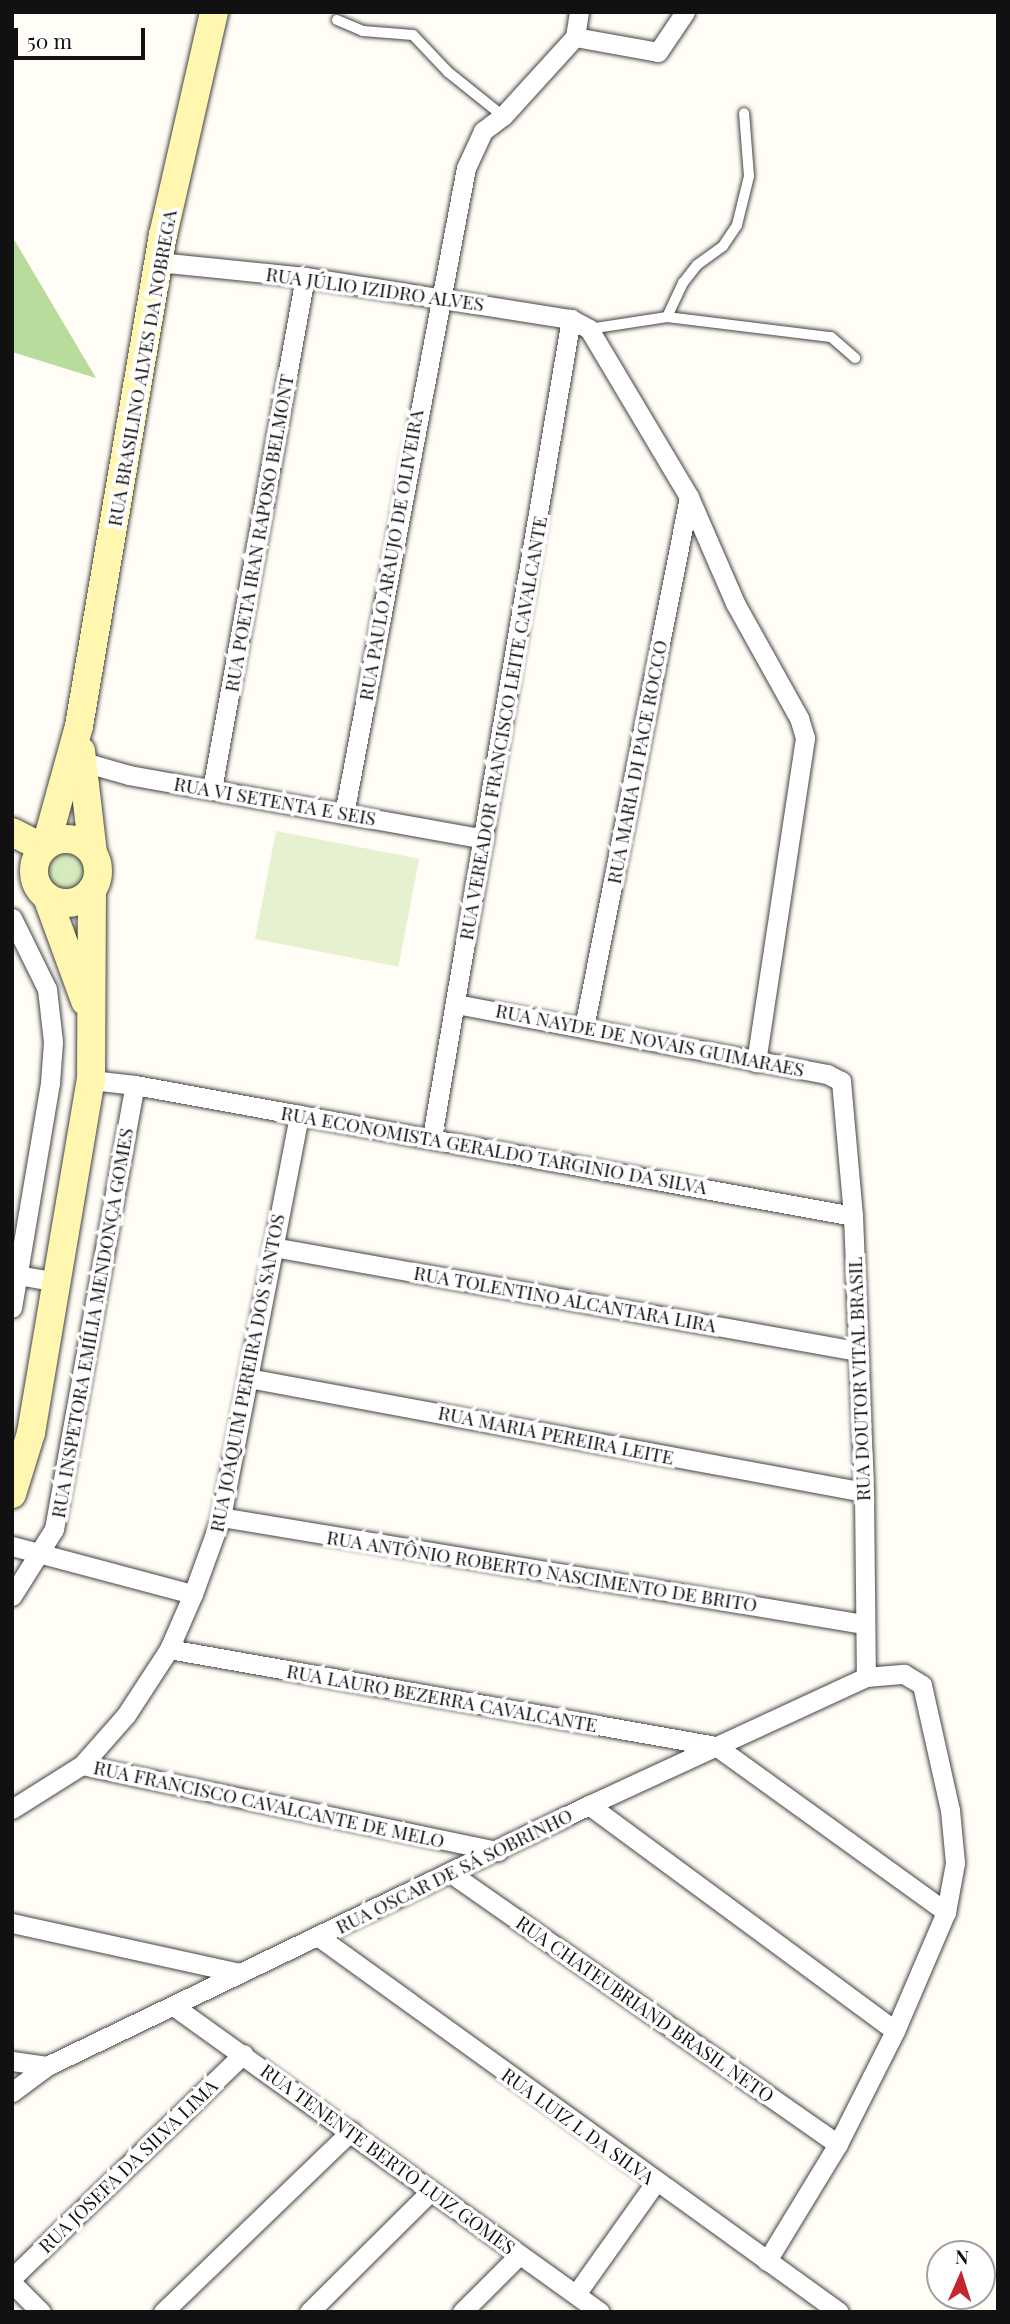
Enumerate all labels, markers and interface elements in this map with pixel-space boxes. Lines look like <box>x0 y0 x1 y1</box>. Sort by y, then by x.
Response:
scale bar <box>18 14 149 58</box>
text: 50 m <box>27 26 72 54</box>
street label: RUA BRASILINO ALVES DA NOBREGA <box>103 208 181 528</box>
street label: RUA JÚLIO IZIDRO ALVES <box>264 262 486 316</box>
street label: RUA POETA IRAN RAPOSO BELMONT <box>220 372 298 694</box>
street label: RUA PAULO ARAUJO DE OLIVEIRA <box>354 407 428 703</box>
street label: RUA VEREADOR FRANCISCO LEITE CAVALCANTE <box>454 514 552 942</box>
street label: RUA MARIA DI PACE ROCCO <box>602 638 672 886</box>
street label: RUA VI SETENTA E SEIS <box>172 772 378 830</box>
street label: RUA NAYDE DE NOVAIS GUIMARAES <box>494 999 806 1081</box>
street label: RUA ECONOMISTA GERALDO TARGINIO DA SILVA <box>279 1101 709 1199</box>
street label: RUA INSPETORA EMÍLIA MENDONÇA GOMES <box>46 1126 138 1520</box>
street label: RUA JOAQUIM PEREIRA DOS SANTOS <box>205 1212 289 1534</box>
street label: RUA DOUTOR VITAL BRASIL <box>843 1256 875 1502</box>
street label: RUA TOLENTINO ALCANTARA LIRA <box>411 1261 719 1337</box>
street label: RUA MARIA PEREIRA LEITE <box>436 1401 676 1469</box>
street label: RUA ANTÔNIO ROBERTO NASCIMENTO DE BRITO <box>325 1526 759 1616</box>
street label: RUA LAURO BEZERRA CAVALCANTE <box>285 1659 599 1737</box>
street label: RUA FRANCISCO CAVALCANTE DE MELO <box>92 1756 446 1852</box>
street label: RUA OSCAR DE SÁ SOBRINHO <box>332 1804 576 1938</box>
street label: RUA CHATEUBRIAND BRASIL NETO <box>512 1911 778 2107</box>
street label: RUA TENENTE BERTO LUIZ GOMES <box>256 2059 520 2259</box>
street label: RUA LUIZ L DA SILVA <box>497 2063 659 2189</box>
street label: RUA JOSEFA DA SILVA LIMA <box>34 2074 222 2258</box>
north arrow <box>926 2240 996 2310</box>
text: N <box>954 2243 970 2269</box>

